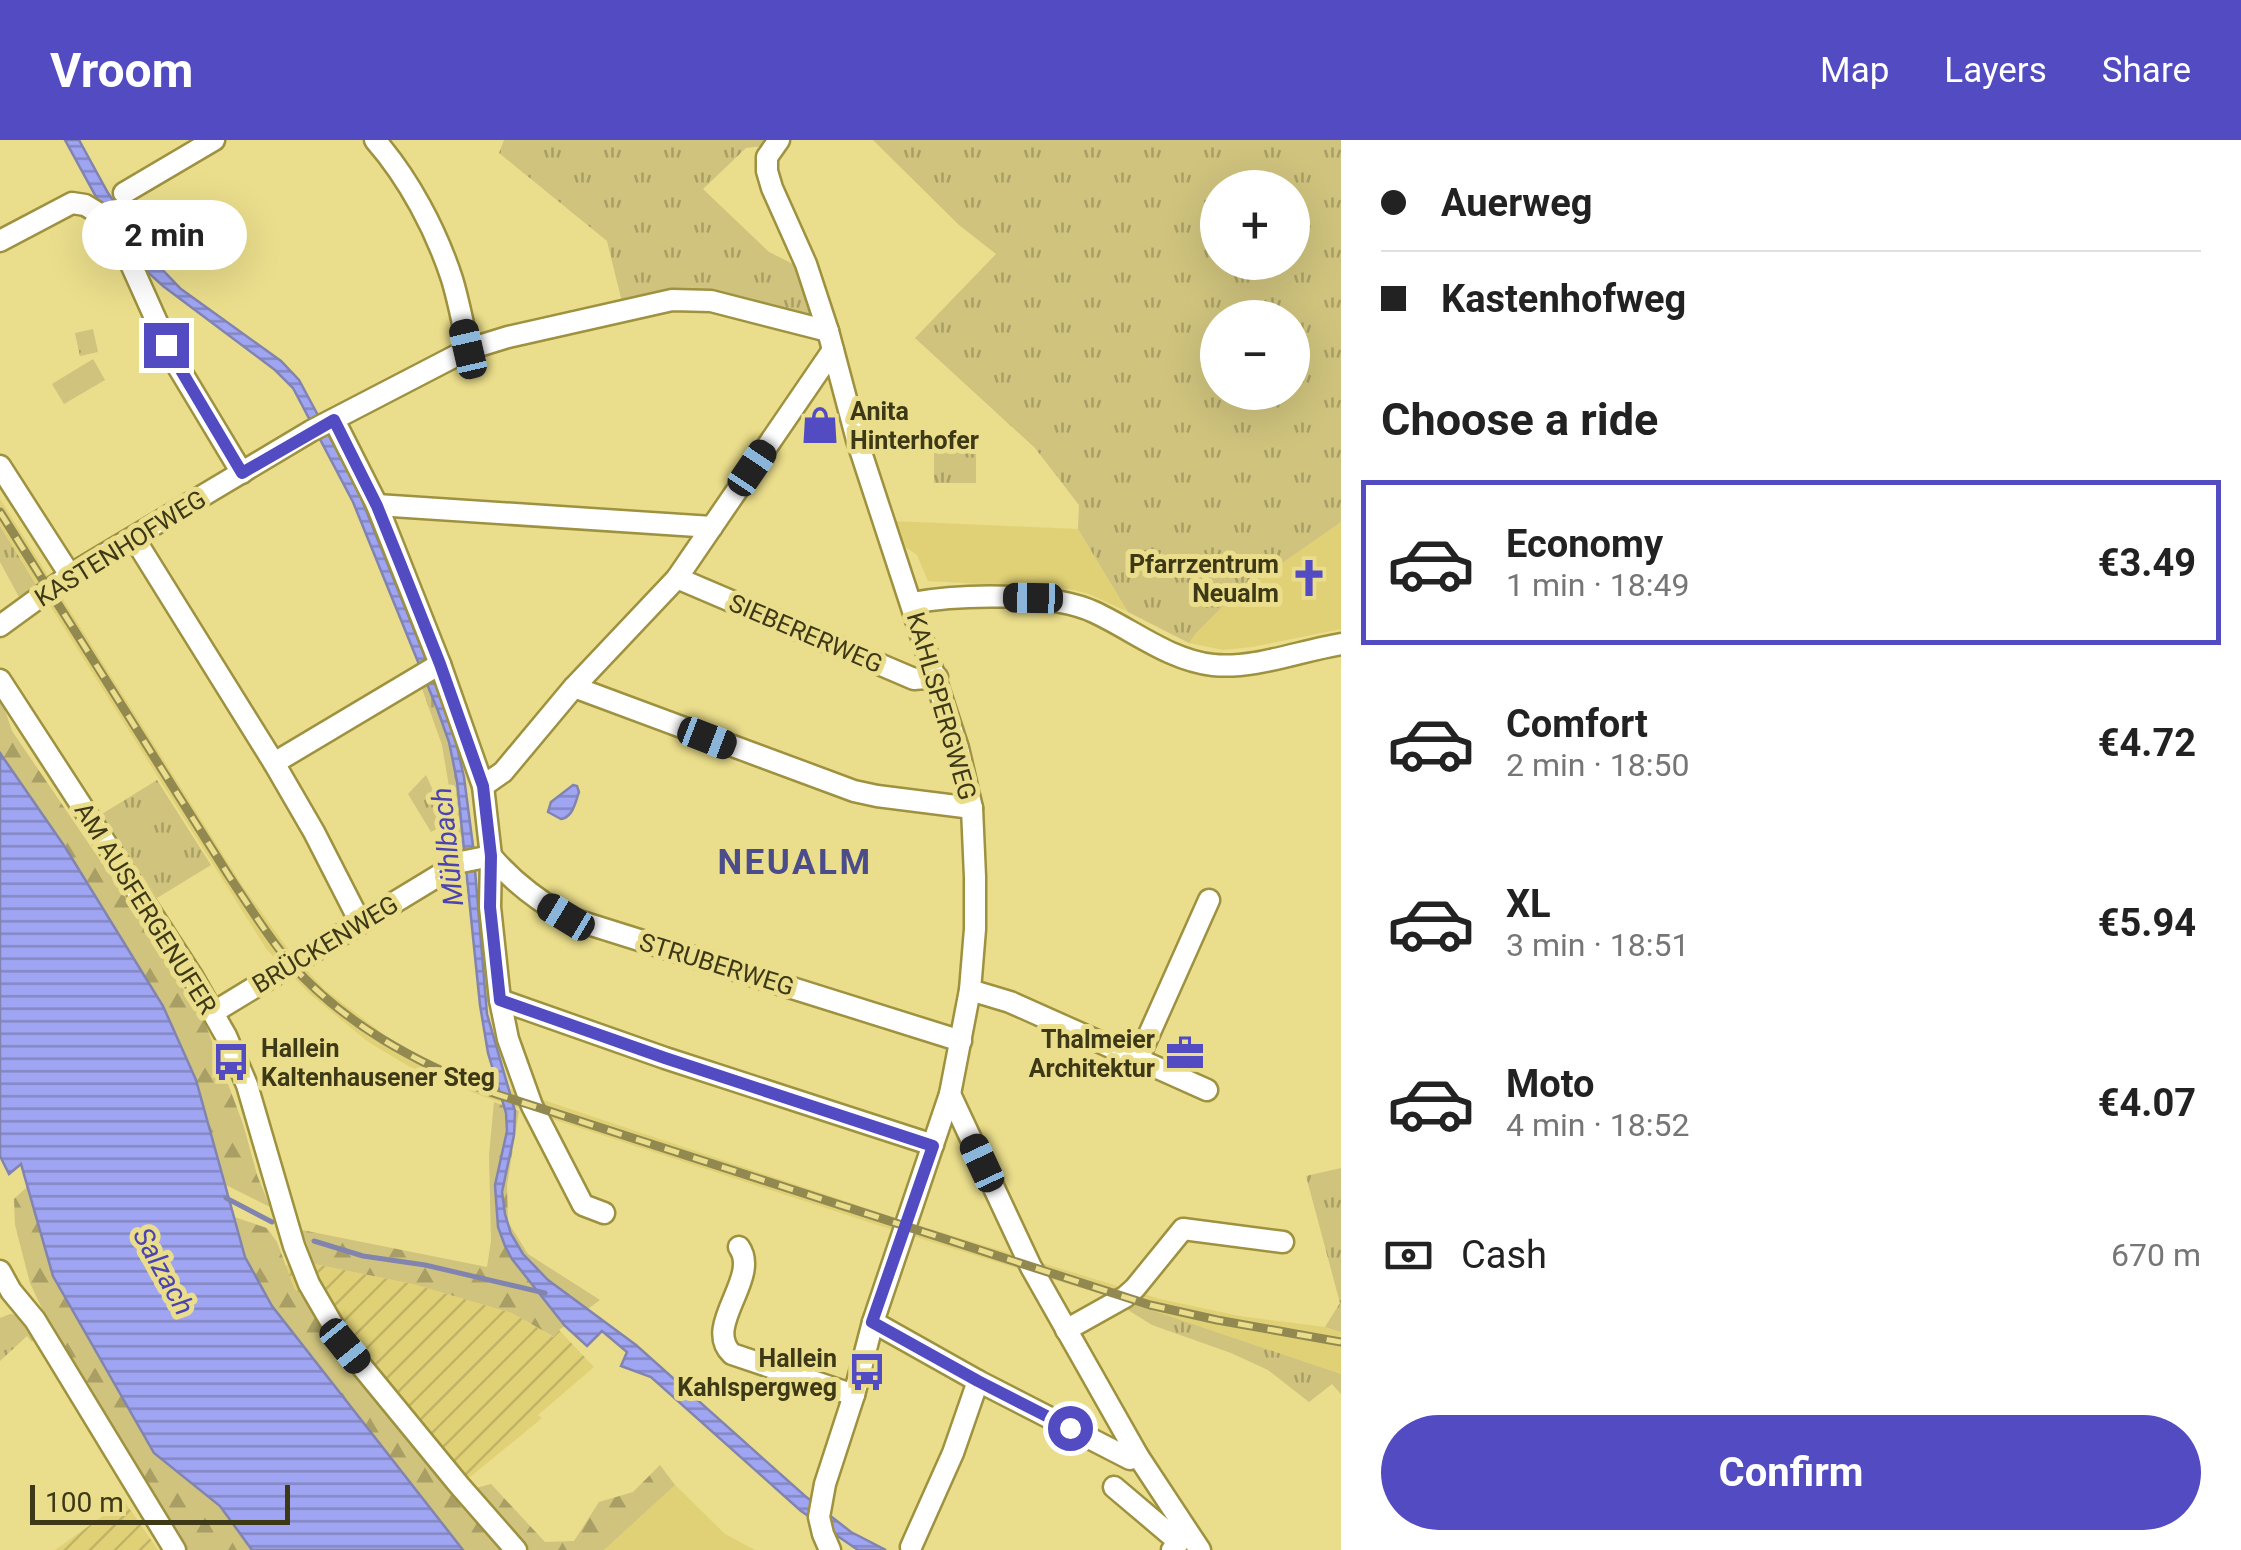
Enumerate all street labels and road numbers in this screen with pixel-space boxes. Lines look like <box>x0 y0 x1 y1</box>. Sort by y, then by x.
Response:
street label: KASTENHOFWEG <box>29 484 211 613</box>
street label: SIEBERERWEG <box>725 588 887 679</box>
street label: KAHLSPERGWEG <box>901 609 982 803</box>
street label: AM AUSFERGENUFER <box>69 797 222 1019</box>
street label: BRÜCKENWEG <box>247 890 403 999</box>
street label: STRUBERWEG <box>636 927 798 1002</box>

